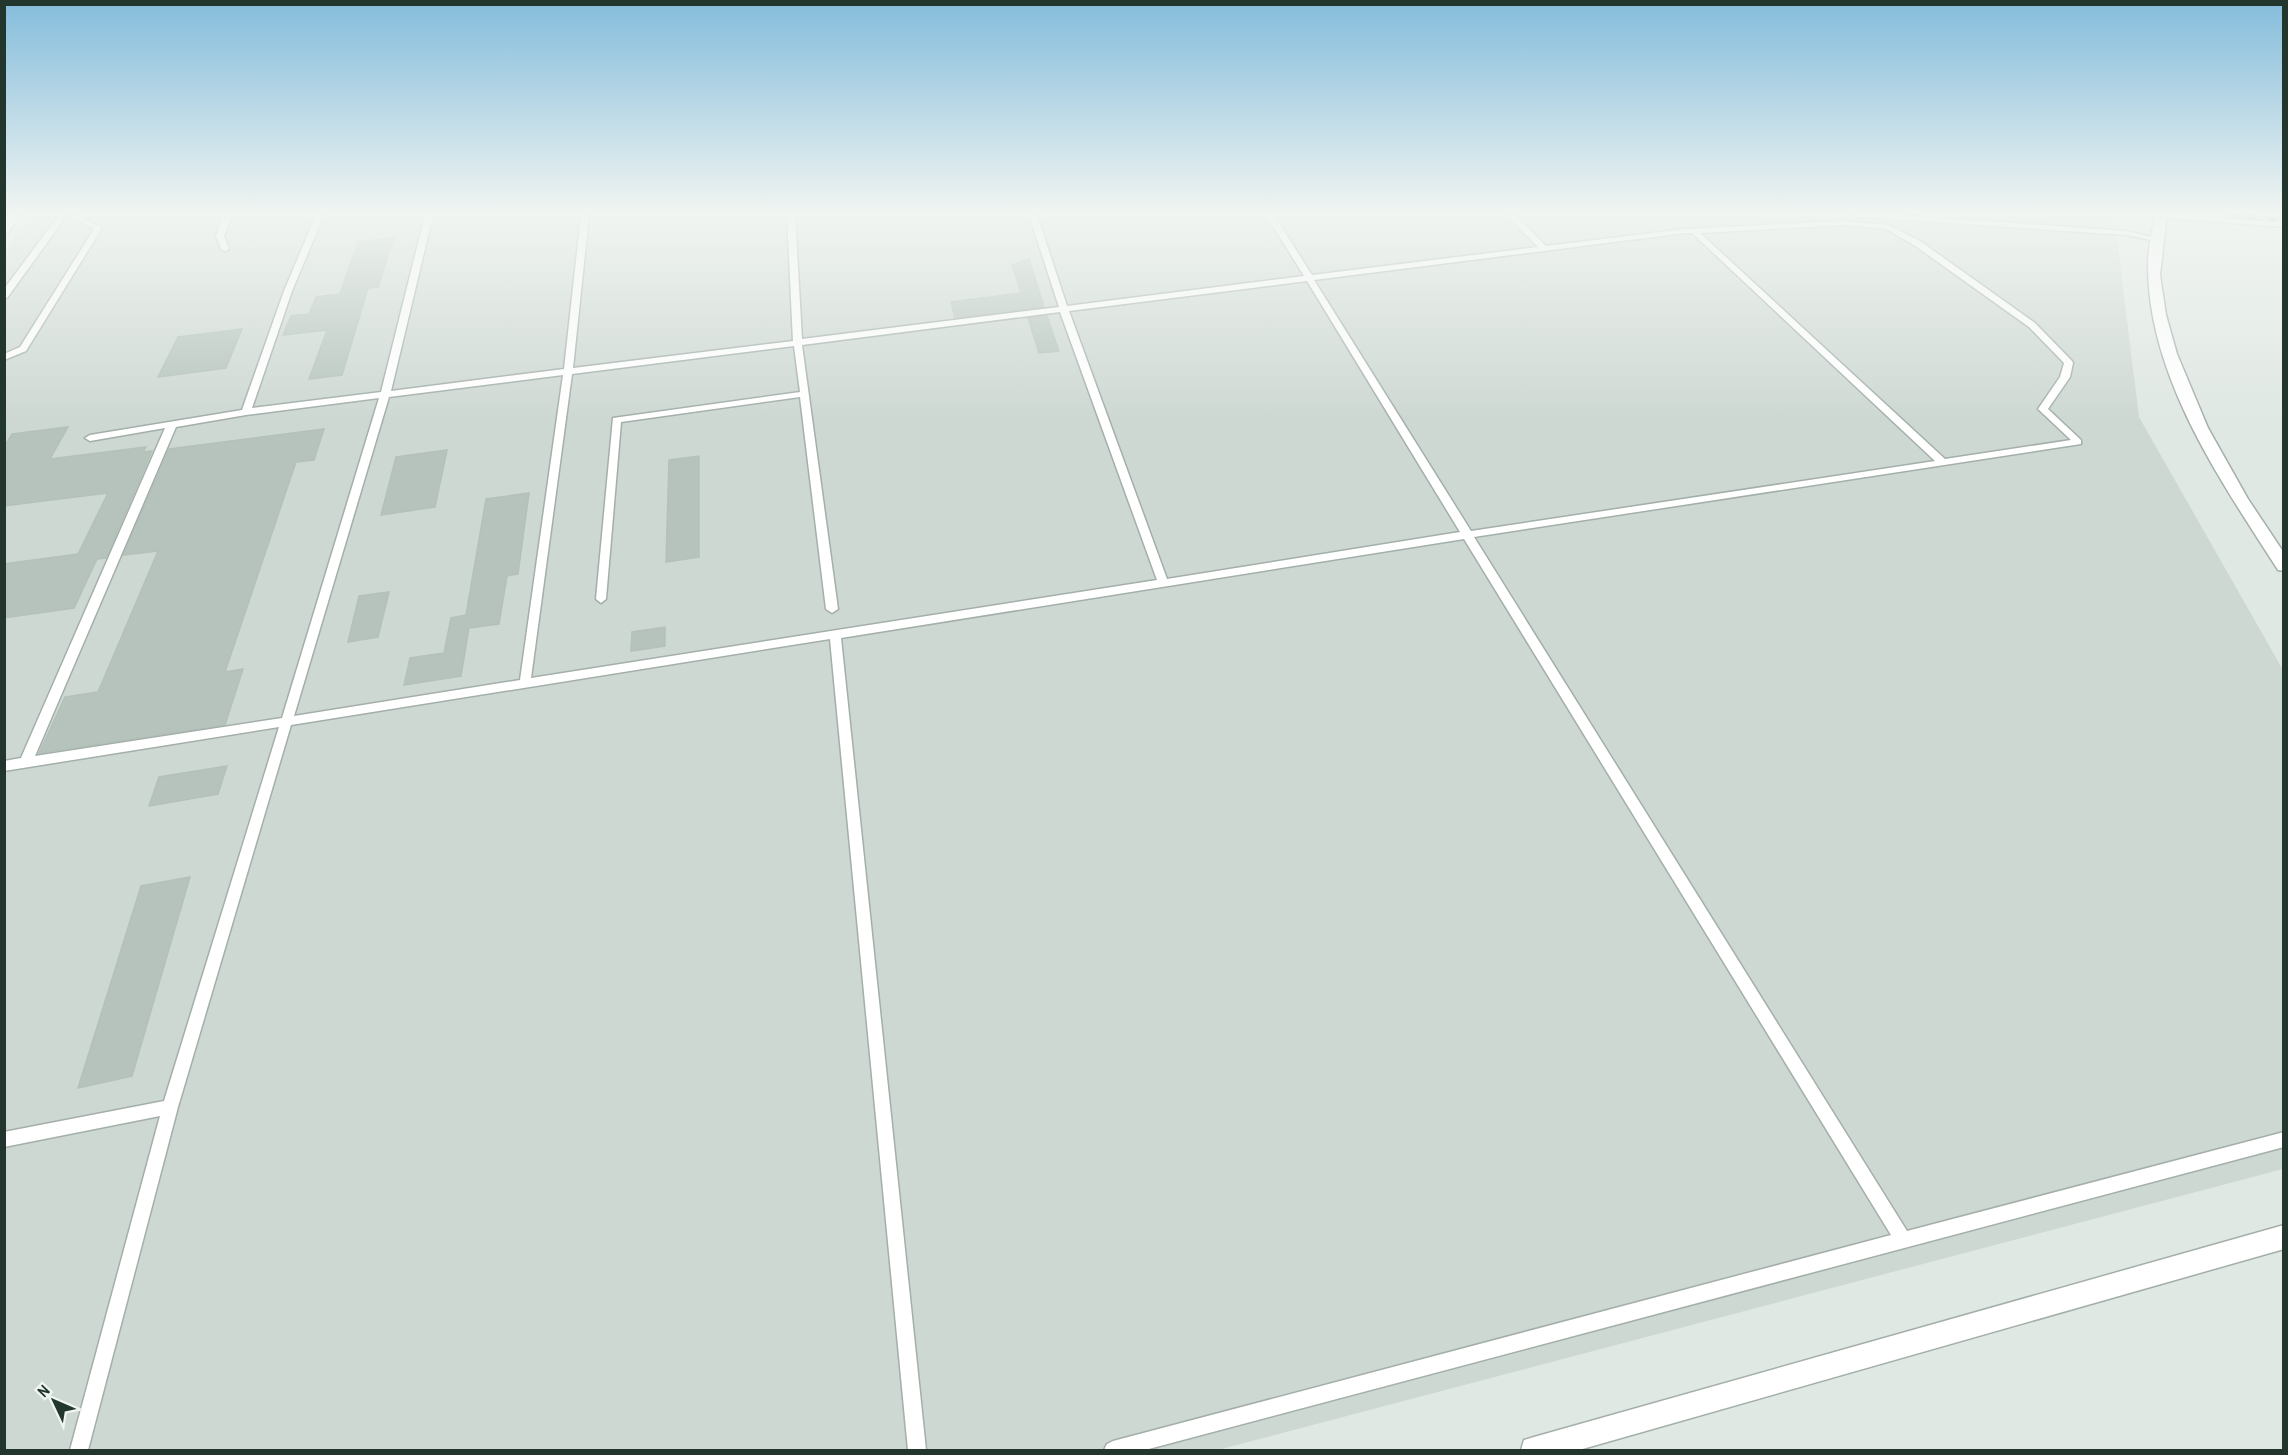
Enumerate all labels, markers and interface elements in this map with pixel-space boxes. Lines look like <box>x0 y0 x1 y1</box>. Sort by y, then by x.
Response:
north arrow <box>24 1371 84 1431</box>
text: N <box>32 1380 54 1402</box>

